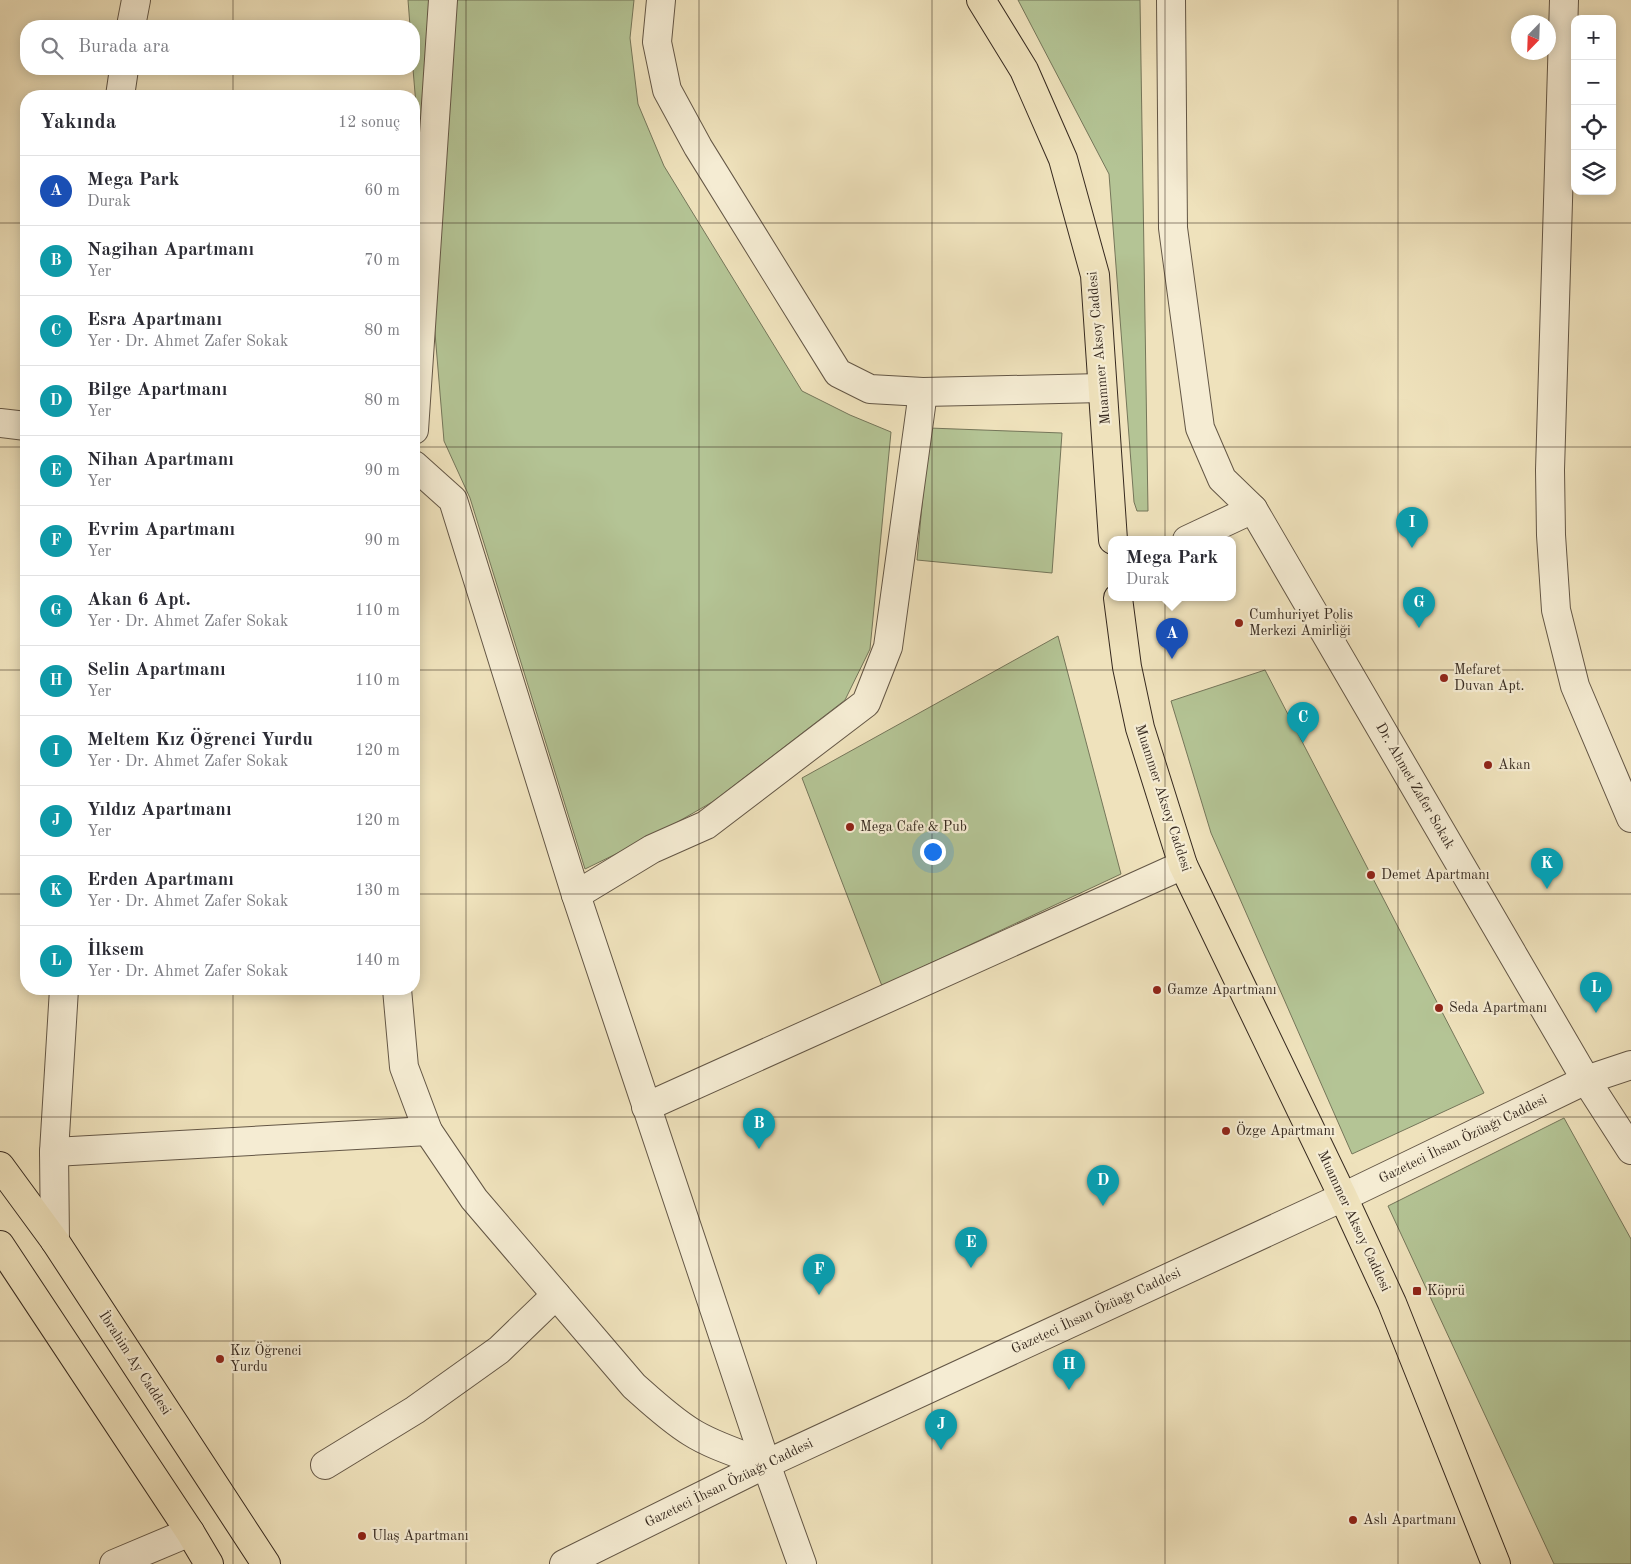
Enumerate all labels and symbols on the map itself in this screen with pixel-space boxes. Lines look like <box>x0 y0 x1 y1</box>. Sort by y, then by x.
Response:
north arrow <box>1511 15 1556 60</box>
street label: Muammer Aksoy Caddesi <box>1085 270 1113 425</box>
pin: I <box>1396 507 1428 548</box>
pin: G <box>1403 587 1435 628</box>
place label: Cumhuriyet Polis Merkezi Amirliği <box>1249 608 1353 638</box>
marker: Cumhuriyet Polis Merkezi Amirliği <box>1233 617 1245 629</box>
pin: A <box>1156 618 1188 659</box>
place label: Mefaret Duvan Apt. <box>1454 663 1525 693</box>
marker: Mefaret Duvan Apt. <box>1438 672 1450 684</box>
pin: C <box>1287 702 1319 743</box>
street label: Dr. Ahmet Zafer Sokak <box>1373 721 1457 851</box>
street label: Muammer Aksoy Caddesi <box>1133 723 1194 874</box>
place label: Akan <box>1498 758 1531 772</box>
marker: Akan <box>1482 759 1494 771</box>
place label: Mega Cafe & Pub <box>860 820 967 834</box>
marker: Mega Cafe & Pub <box>844 821 856 833</box>
your location <box>920 839 946 865</box>
pin: K <box>1531 848 1563 889</box>
place label: Demet Apartmanı <box>1381 868 1490 882</box>
marker: Demet Apartmanı <box>1365 869 1377 881</box>
pin: L <box>1580 972 1612 1013</box>
place label: Gamze Apartmanı <box>1167 983 1277 997</box>
marker: Gamze Apartmanı <box>1151 984 1163 996</box>
place label: Seda Apartmanı <box>1449 1001 1547 1015</box>
marker: Seda Apartmanı <box>1433 1002 1445 1014</box>
street label: Gazeteci İhsan Özüağı Caddesi <box>1375 1089 1549 1186</box>
pin: B <box>743 1108 775 1149</box>
place label: Özge Apartmanı <box>1236 1121 1335 1138</box>
marker: Özge Apartmanı <box>1220 1125 1232 1137</box>
street label: Muammer Aksoy Caddesi <box>1315 1148 1393 1294</box>
pin: D <box>1087 1165 1119 1206</box>
pin: E <box>955 1227 987 1268</box>
pin: F <box>803 1254 835 1295</box>
street label: Gazeteci İhsan Özüağı Caddesi <box>1008 1263 1183 1356</box>
place label: Köprü <box>1427 1284 1466 1298</box>
marker: Köprü <box>1411 1285 1423 1297</box>
street label: İbrahim Ay Caddesi <box>96 1307 176 1417</box>
place label: Kız Öğrenci Yurdu <box>230 1341 302 1374</box>
pin: H <box>1053 1349 1085 1390</box>
marker: Kız Öğrenci Yurdu <box>214 1353 226 1365</box>
pin: J <box>925 1409 957 1450</box>
street label: Gazeteci İhsan Özüağı Caddesi <box>641 1433 815 1530</box>
place label: Aslı Apartmanı <box>1363 1513 1456 1527</box>
marker: Aslı Apartmanı <box>1347 1514 1359 1526</box>
place label: Ulaş Apartmanı <box>372 1529 469 1543</box>
marker: Ulaş Apartmanı <box>356 1530 368 1542</box>

